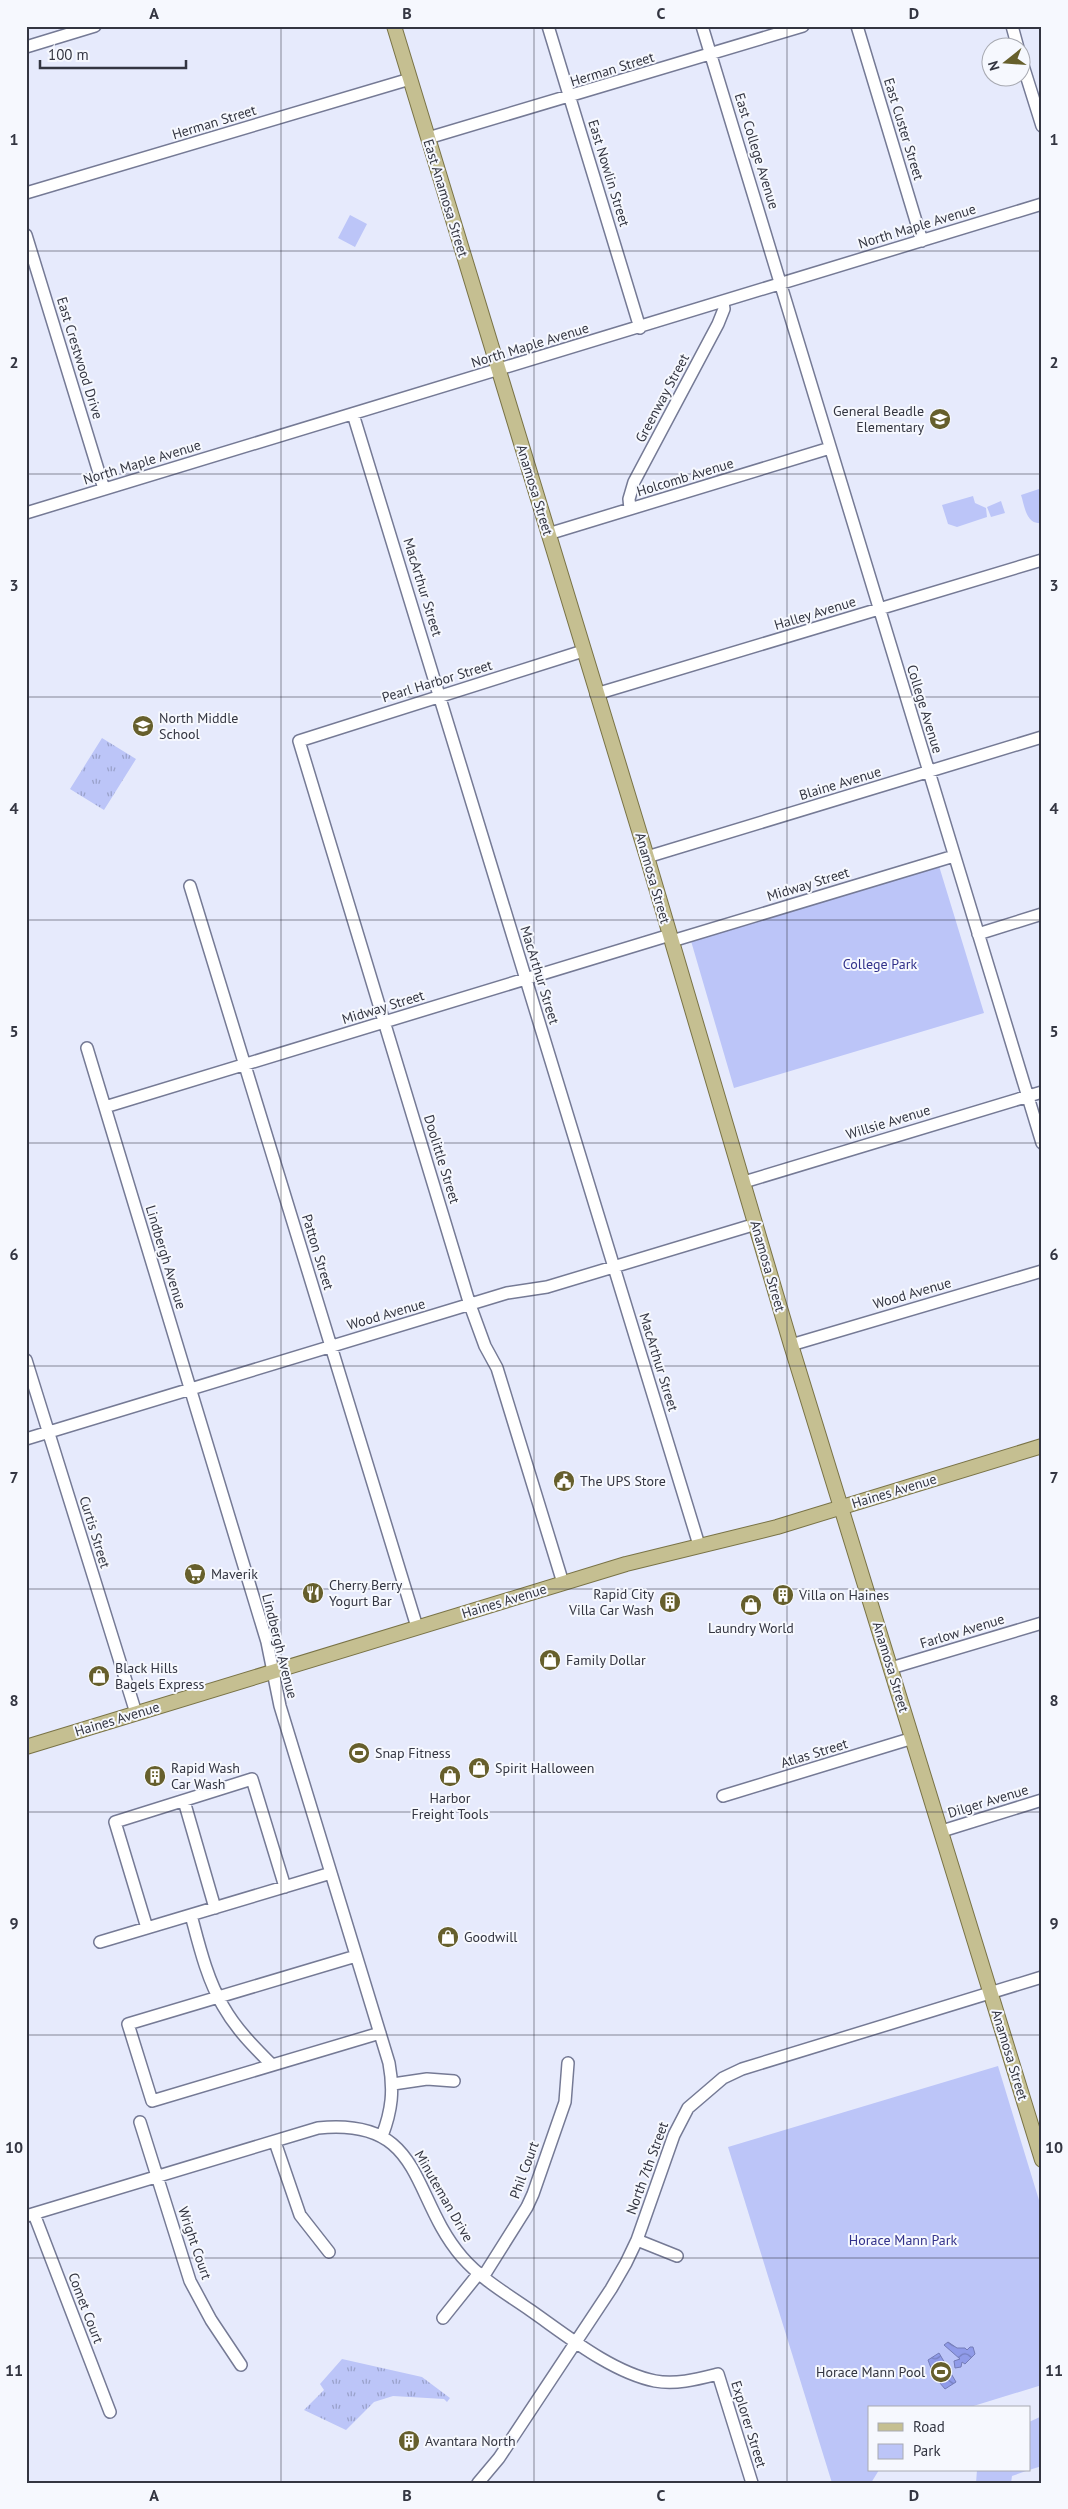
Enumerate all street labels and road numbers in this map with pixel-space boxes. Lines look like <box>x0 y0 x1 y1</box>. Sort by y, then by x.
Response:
street label: Herman Street <box>568 48 656 90</box>
street label: East Custer Street <box>880 76 928 183</box>
street label: East College Avenue <box>731 91 783 211</box>
street label: Herman Street <box>170 101 258 143</box>
street label: East Nowlin Street <box>584 117 634 229</box>
street label: East Anamosa Street <box>420 137 473 259</box>
street label: North Maple Avenue <box>856 200 978 252</box>
street label: East Crestwood Drive <box>53 295 107 421</box>
street label: North Maple Avenue <box>469 319 591 371</box>
street label: Greenway Street <box>631 350 693 445</box>
street label: North Maple Avenue <box>81 436 203 488</box>
street label: Anamosa Street <box>513 442 557 538</box>
street label: Holcomb Avenue <box>634 454 736 500</box>
street label: MacArthur Street <box>399 536 447 639</box>
street label: Halley Avenue <box>772 592 858 634</box>
street label: Pearl Harbor Street <box>380 656 495 706</box>
street label: College Avenue <box>903 662 947 756</box>
street label: Blaine Avenue <box>797 762 883 804</box>
street label: Anamosa Street <box>631 830 675 926</box>
street label: Midway Street <box>765 863 852 905</box>
street label: MacArthur Street <box>516 924 564 1027</box>
street label: Midway Street <box>340 986 427 1028</box>
street label: Willsie Avenue <box>844 1101 932 1143</box>
street label: Doolittle Street <box>420 1112 464 1206</box>
street label: Lindbergh Avenue <box>142 1203 190 1311</box>
street label: Patton Street <box>298 1212 338 1292</box>
street label: Anamosa Street <box>746 1218 790 1314</box>
street label: Wood Avenue <box>871 1273 953 1313</box>
street label: Wood Avenue <box>345 1294 427 1334</box>
street label: MacArthur Street <box>635 1311 683 1414</box>
street label: Haines Avenue <box>849 1470 939 1512</box>
street label: Curtis Street <box>76 1494 115 1570</box>
street label: Haines Avenue <box>459 1580 549 1622</box>
street label: Lindbergh Avenue <box>258 1592 302 1700</box>
street label: Farlow Avenue <box>918 1610 1006 1652</box>
street label: Anamosa Street <box>869 1619 913 1715</box>
street label: Haines Avenue <box>72 1698 162 1740</box>
street label: Atlas Street <box>778 1734 850 1772</box>
street label: Dilger Avenue <box>945 1780 1031 1822</box>
street label: Anamosa Street <box>988 2007 1032 2103</box>
street label: North 7th Street <box>622 2119 672 2217</box>
street label: Phil Court <box>505 2139 543 2201</box>
street label: Minuteman Drive <box>410 2147 478 2245</box>
street label: Wright Court <box>174 2204 216 2282</box>
street label: Comet Court <box>64 2270 108 2346</box>
street label: Explorer Street <box>727 2378 771 2470</box>

